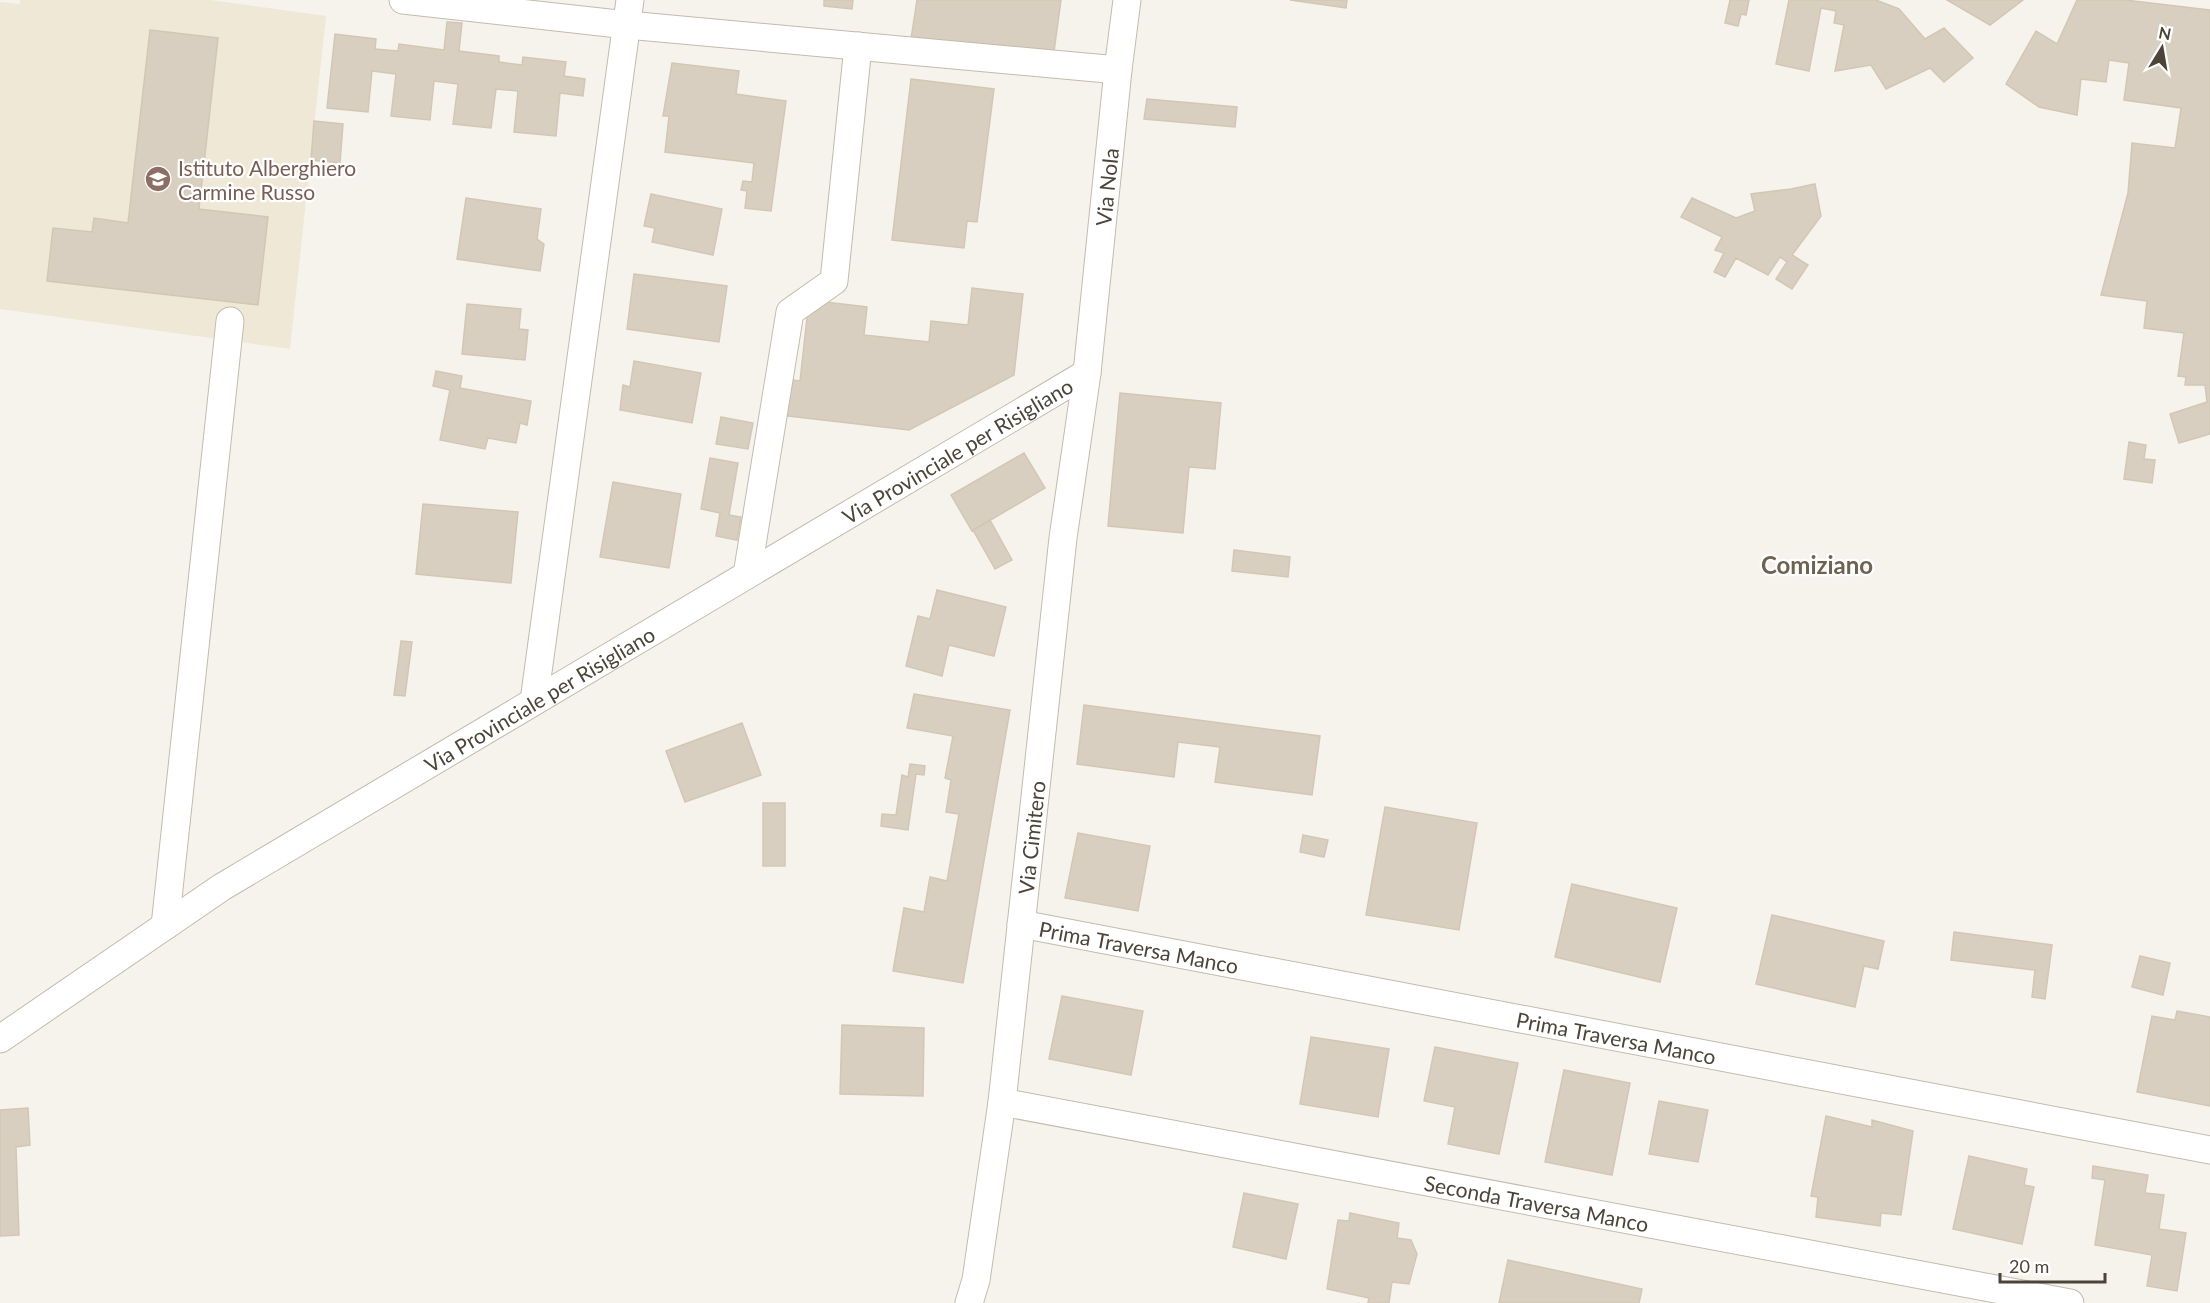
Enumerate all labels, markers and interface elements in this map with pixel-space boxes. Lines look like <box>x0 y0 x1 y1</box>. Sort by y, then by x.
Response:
north arrow <box>2132 18 2192 78</box>
text: N <box>2157 22 2173 43</box>
street label: Via Nola <box>1090 147 1122 227</box>
place label: Istituto Alberghiero Carmine Russo <box>178 155 356 204</box>
school or university icon: Istituto Alberghiero Carmine Russo <box>143 164 173 194</box>
street label: Via Provinciale per Risigliano <box>837 372 1077 528</box>
district label: Comiziano <box>1761 550 1873 579</box>
street label: Via Provinciale per Risigliano <box>419 620 659 777</box>
street label: Via Cimitero <box>1012 779 1049 896</box>
street label: Prima Traversa Manco <box>1037 915 1241 978</box>
street label: Prima Traversa Manco <box>1514 1006 1718 1068</box>
street label: Seconda Traversa Manco <box>1422 1169 1651 1236</box>
scale bar <box>2000 1246 2105 1284</box>
text: 20 m <box>2009 1255 2049 1277</box>

